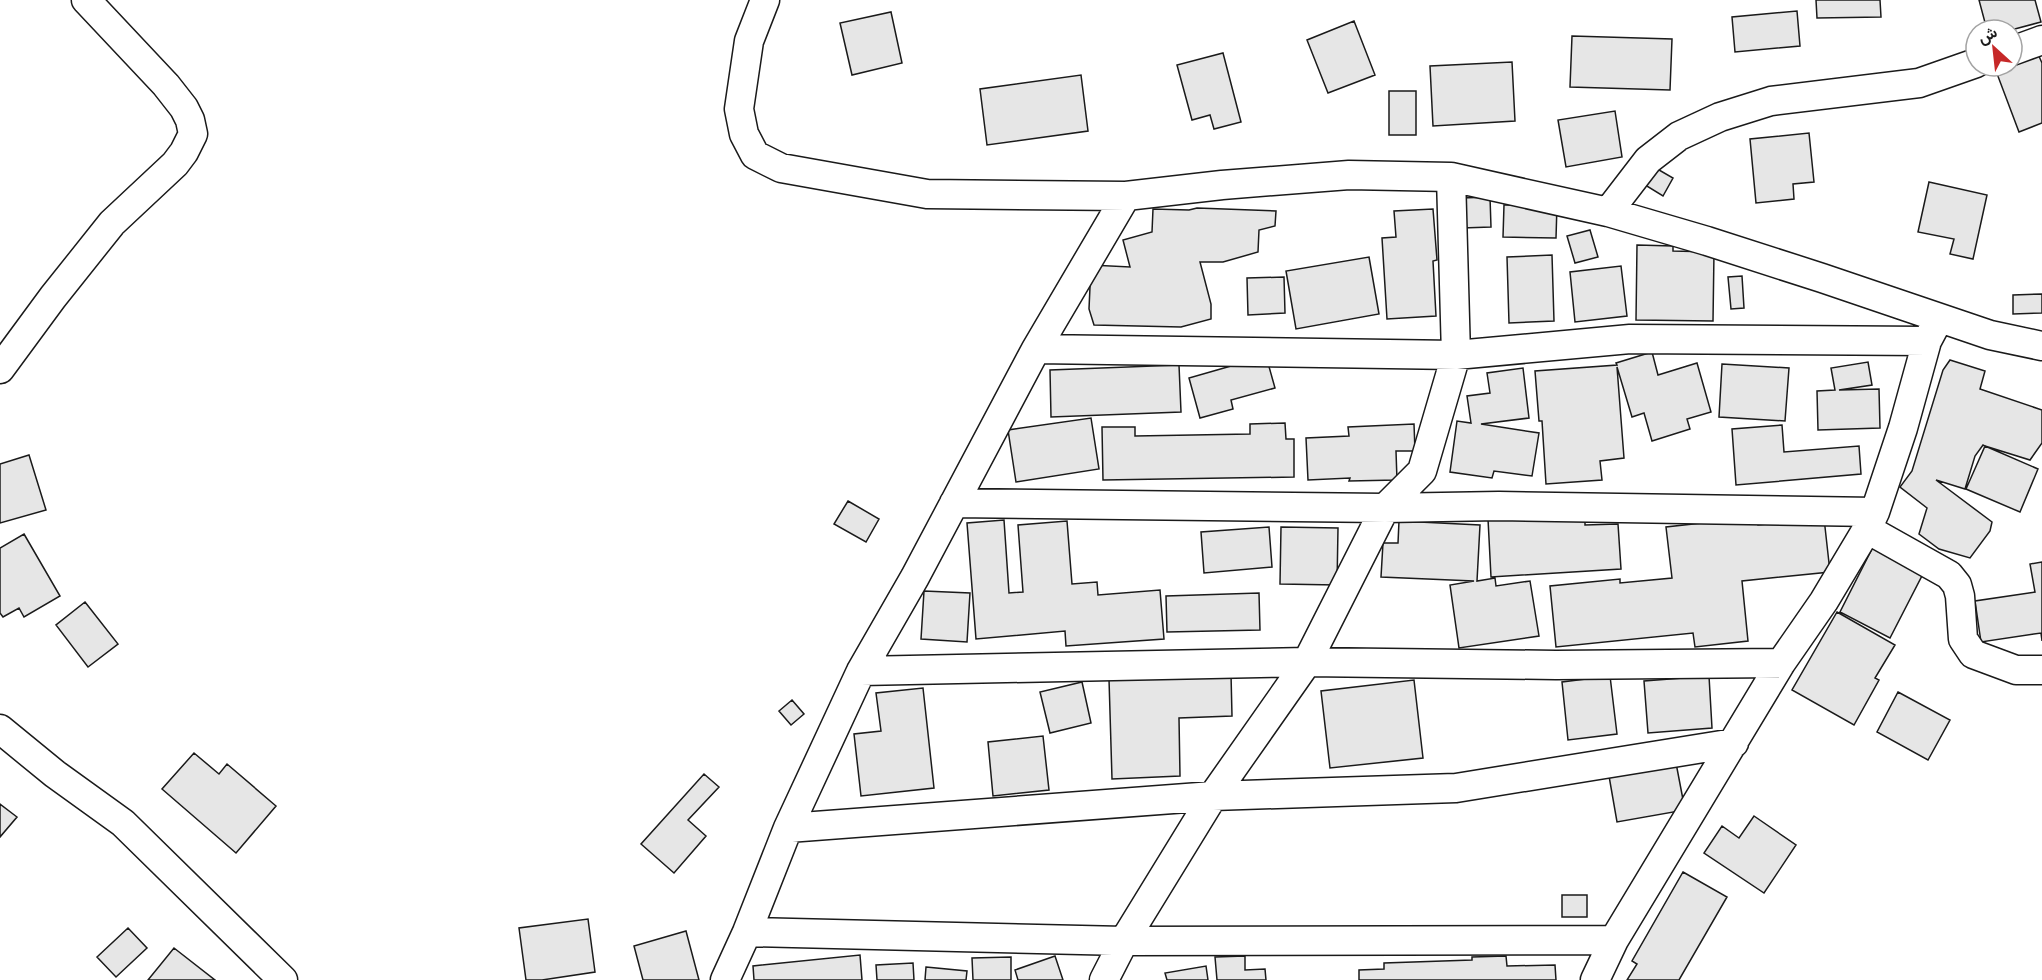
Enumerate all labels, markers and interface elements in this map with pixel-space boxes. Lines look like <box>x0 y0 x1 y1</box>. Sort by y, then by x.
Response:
north arrow <box>1964 18 2024 78</box>
text: ش <box>1974 21 2000 48</box>

